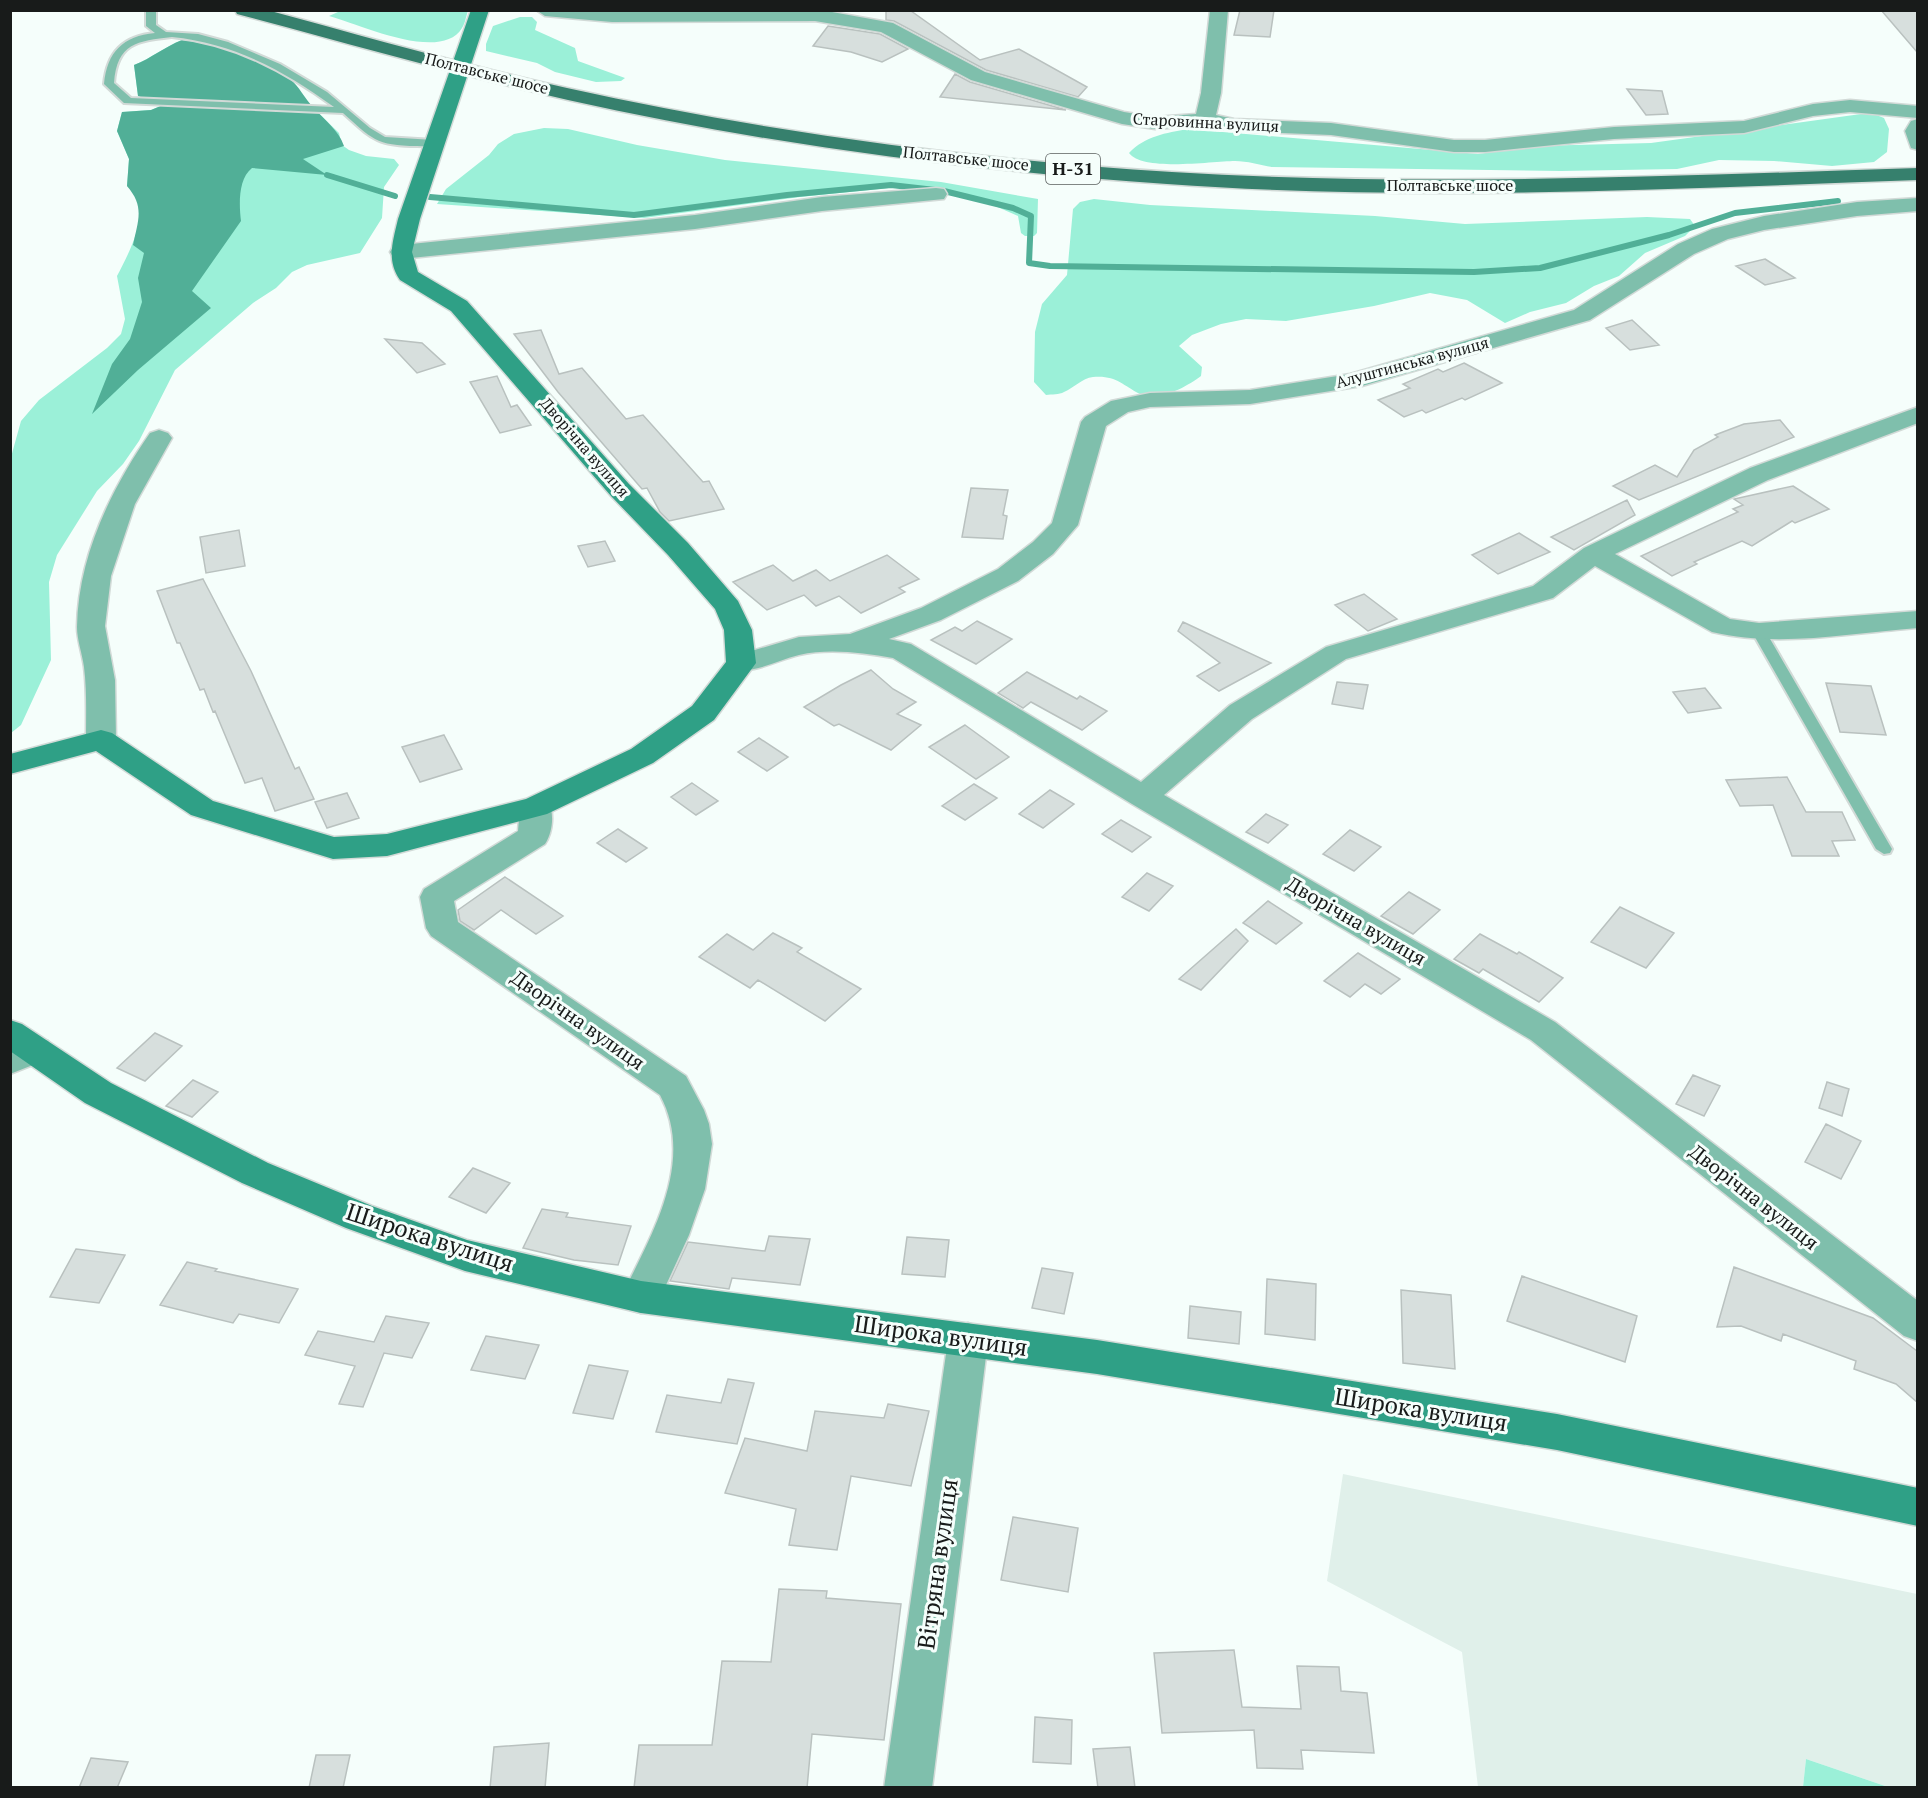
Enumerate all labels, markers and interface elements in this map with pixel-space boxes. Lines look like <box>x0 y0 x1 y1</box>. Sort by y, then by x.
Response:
street label: Полтавське шосе <box>423 47 551 99</box>
street label: Старовинна вулиця <box>1132 107 1280 137</box>
street label: Полтавське шосе <box>902 140 1030 176</box>
road number: Н-31 <box>1046 154 1100 184</box>
street label: Полтавське шосе <box>1387 174 1513 196</box>
street label: Алуштинська вулиця <box>1333 331 1491 393</box>
street label: Дворічна вулиця <box>535 392 635 502</box>
street label: Дворічна вулиця <box>1281 870 1431 972</box>
street label: Дворічна вулиця <box>506 963 650 1076</box>
street label: Дворічна вулиця <box>1684 1138 1825 1256</box>
street label: Широка вулиця <box>343 1195 518 1279</box>
street label: Широка вулиця <box>853 1307 1030 1363</box>
street label: Широка вулиця <box>1333 1380 1510 1438</box>
street label: Вітряна вулиця <box>909 1476 965 1651</box>

